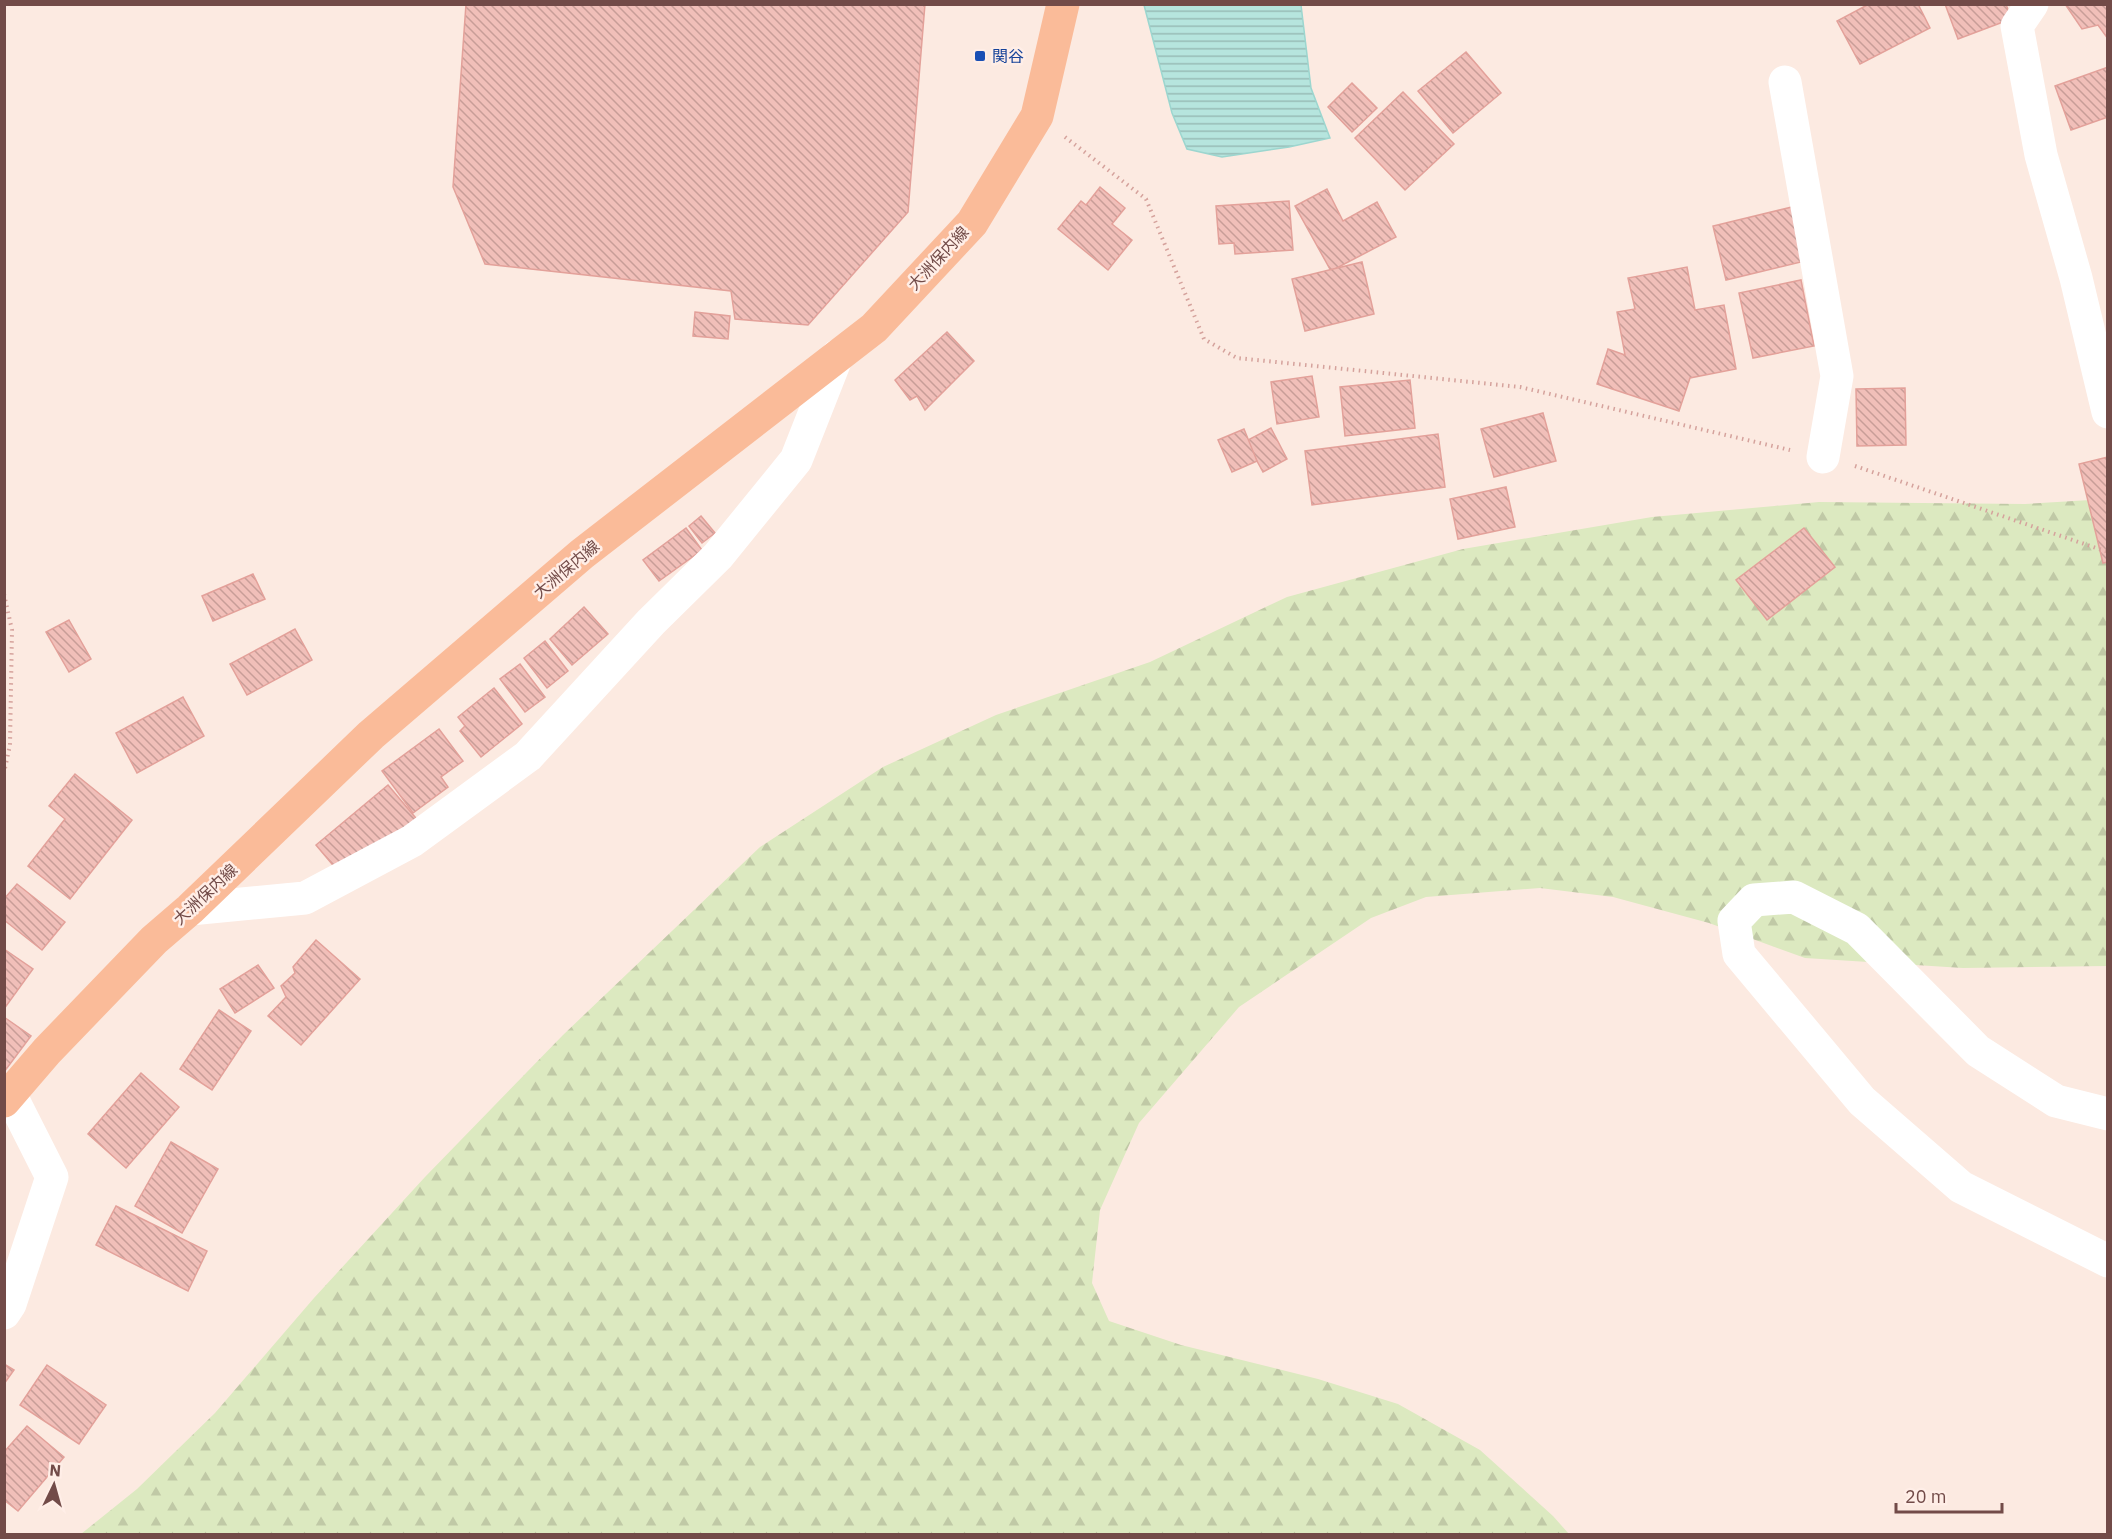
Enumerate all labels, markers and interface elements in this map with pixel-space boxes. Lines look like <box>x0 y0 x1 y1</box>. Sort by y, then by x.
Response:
place label: 関谷 <box>992 46 1024 66</box>
marker: 関谷 <box>973 49 987 63</box>
street label: 大洲保内線 <box>903 222 973 294</box>
street label: 大洲保内線 <box>529 536 603 602</box>
street label: 大洲保内線 <box>169 859 241 929</box>
north arrow <box>24 1455 84 1515</box>
text: N <box>49 1460 62 1481</box>
scale bar <box>1896 1476 2002 1514</box>
text: 20 m <box>1905 1485 1947 1508</box>

